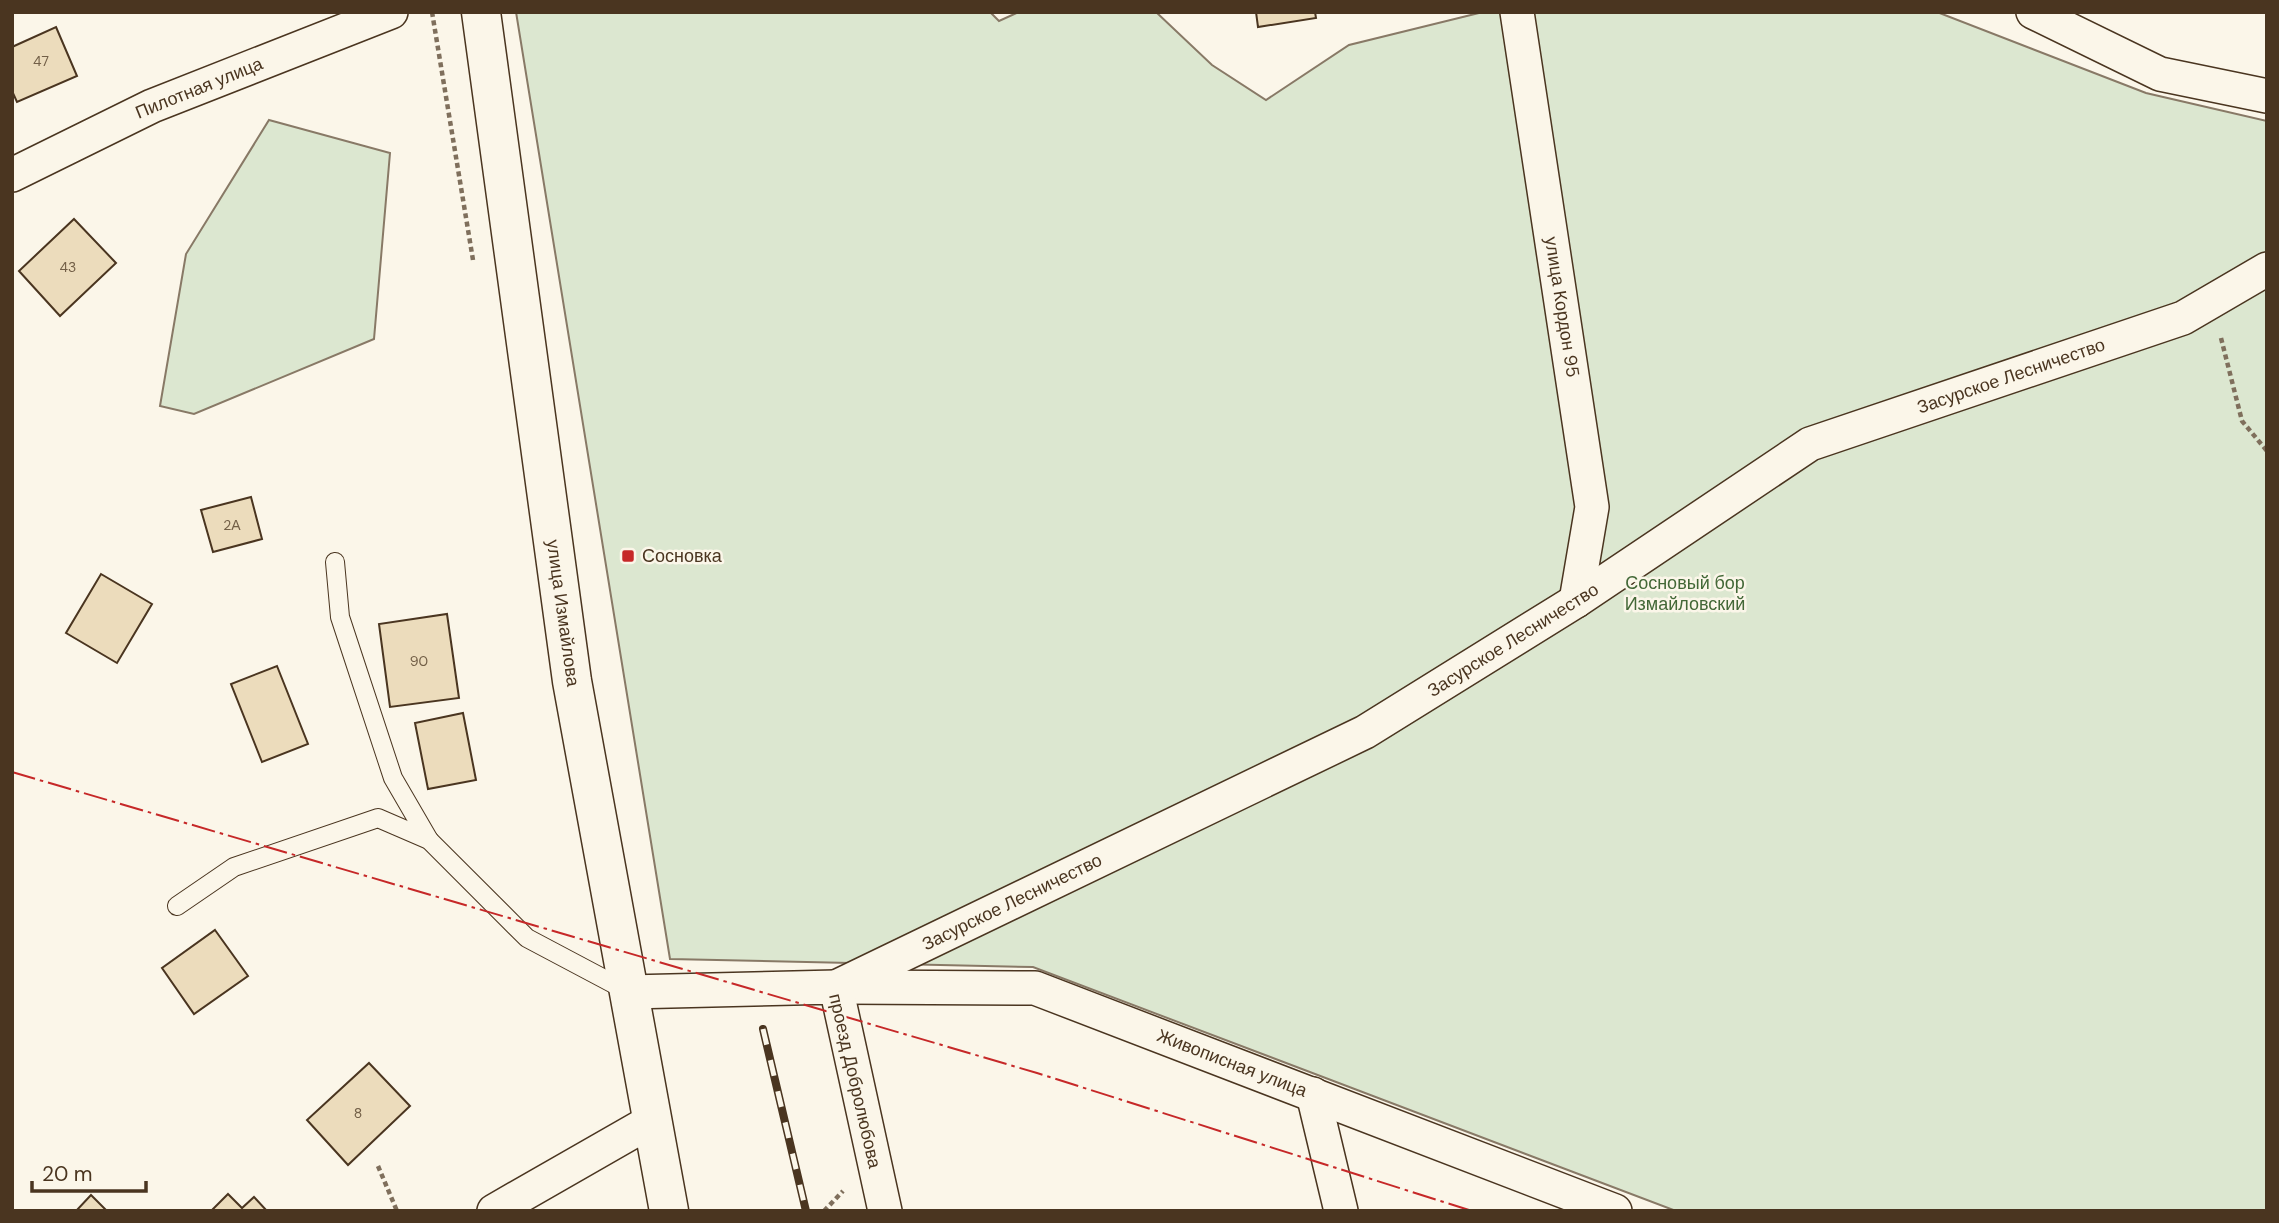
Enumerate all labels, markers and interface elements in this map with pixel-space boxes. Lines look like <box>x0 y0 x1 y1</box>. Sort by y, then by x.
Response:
street label: Пилотная улица <box>132 51 267 125</box>
house number: 47 <box>33 52 49 70</box>
street label: улица Кордон 95 <box>1539 235 1585 379</box>
house number: 43 <box>60 258 76 276</box>
street label: Засурское Лесничество <box>1914 333 2108 419</box>
house number: 2А <box>223 516 241 534</box>
street label: улица Измайлова <box>541 538 585 689</box>
place label: Сосновка <box>642 544 723 568</box>
marker: Сосновка <box>620 548 636 564</box>
park label: Сосновый бор Измайловский <box>1625 571 1745 616</box>
street label: Засурское Лесничество <box>1423 578 1603 702</box>
house number: 90 <box>410 652 428 670</box>
street label: Засурское Лесничество <box>918 848 1106 956</box>
street label: проезд Добролюбова <box>823 991 887 1172</box>
street label: Живописная улица <box>1154 1023 1311 1103</box>
house number: 8 <box>354 1104 362 1122</box>
scale bar <box>32 1150 145 1194</box>
text: 20 m <box>42 1160 93 1188</box>

